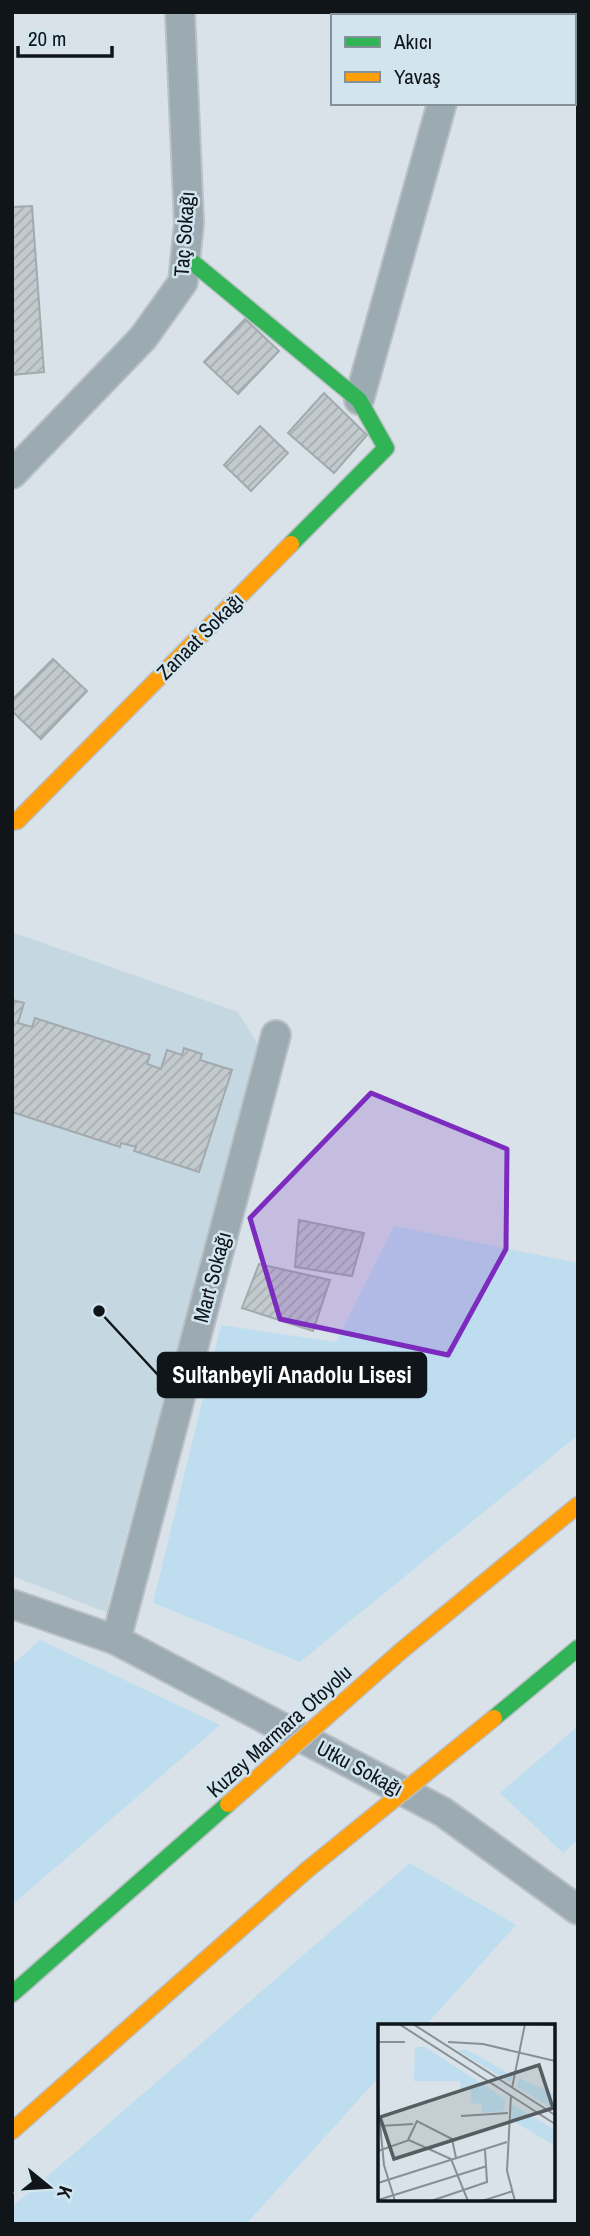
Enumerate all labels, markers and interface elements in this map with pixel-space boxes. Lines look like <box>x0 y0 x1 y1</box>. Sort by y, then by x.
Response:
scale bar <box>18 14 112 58</box>
legend <box>331 14 576 105</box>
text: 20 m <box>28 24 66 53</box>
text: Akıcı <box>393 27 432 56</box>
text: Yavaş <box>394 62 441 91</box>
street label: Taç Sokağı <box>167 190 201 278</box>
street label: Zanaat Sokağı <box>150 586 250 686</box>
street label: Mart Sokağı <box>186 1228 238 1326</box>
callout: Sultanbeyli Anadolu Lisesi <box>158 1353 426 1397</box>
text: Sultanbeyli Anadolu Lisesi <box>172 1359 412 1390</box>
street label: Kuzey Marmara Otoyolu <box>200 1658 358 1804</box>
street label: Utku Sokağı <box>312 1733 408 1803</box>
inset map <box>378 2024 555 2201</box>
north arrow <box>14 2152 84 2222</box>
text: K <box>51 2183 79 2202</box>

